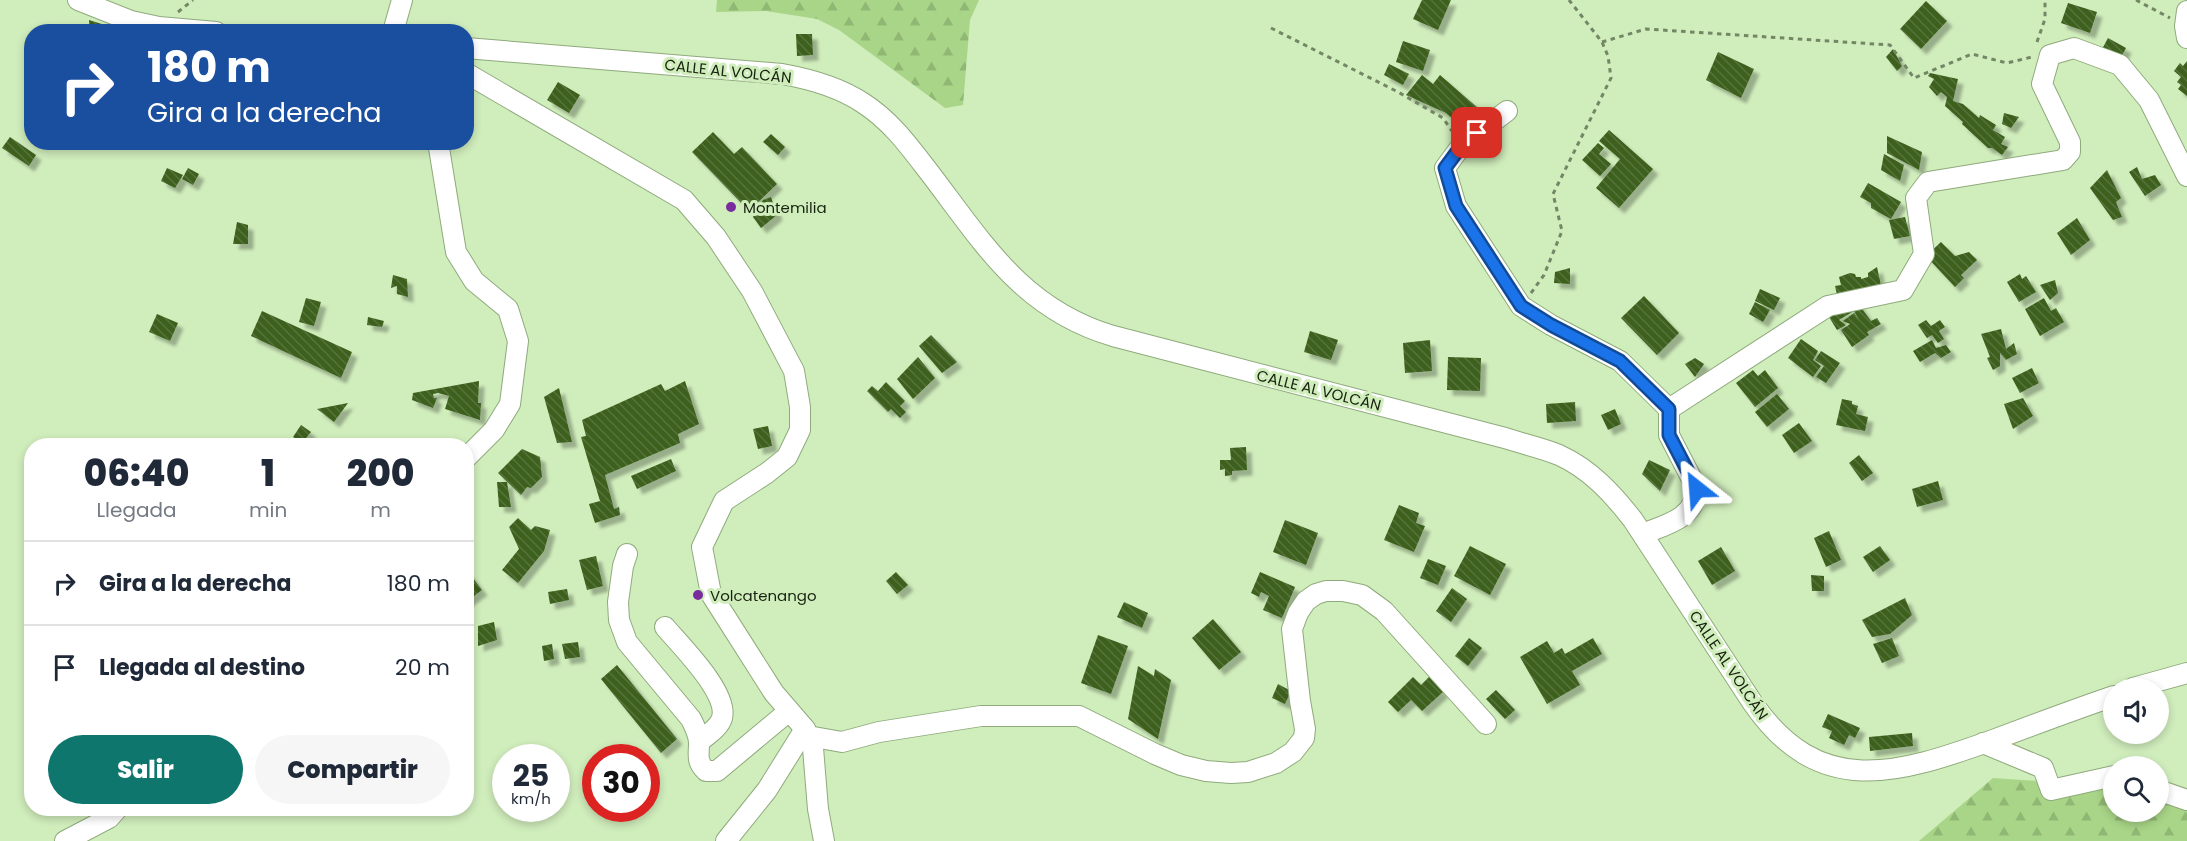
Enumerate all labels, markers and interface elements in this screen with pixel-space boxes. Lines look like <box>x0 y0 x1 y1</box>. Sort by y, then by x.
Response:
text: 180 m <box>147 38 271 97</box>
icon: right <box>48 48 126 126</box>
street label: CALLE AL VOLCÁN <box>663 54 793 88</box>
text: Gira a la derecha <box>147 94 381 131</box>
pin <box>1451 107 1502 158</box>
icon: arrive <box>1460 116 1493 149</box>
place label: Montemilia <box>743 197 827 218</box>
marker: Montemilia <box>724 200 738 214</box>
street label: CALLE AL VOLCÁN <box>1255 364 1383 416</box>
text: 06:40 <box>83 448 189 499</box>
text: 1 <box>261 448 275 499</box>
text: 200 <box>347 448 415 499</box>
position arrow <box>1665 457 1729 521</box>
text: Llegada <box>96 496 176 524</box>
text: min <box>249 496 287 524</box>
text: m <box>370 496 391 524</box>
icon: right <box>48 567 81 600</box>
text: Gira a la derecha <box>99 568 292 599</box>
text: 180 m <box>387 568 450 599</box>
place label: Volcatenango <box>710 585 817 606</box>
marker: Volcatenango <box>691 588 705 602</box>
street label: CALLE AL VOLCÁN <box>1685 606 1773 724</box>
icon: arrive <box>48 651 81 684</box>
text: Llegada al destino <box>99 652 305 683</box>
text: 20 m <box>395 652 450 683</box>
map controls <box>2103 678 2169 822</box>
button: sound <box>2103 678 2169 744</box>
button: Salir <box>48 735 243 804</box>
button: Compartir <box>255 735 450 804</box>
speed limit sign: 30 <box>582 744 660 822</box>
text: 25 <box>513 754 549 797</box>
button: search <box>2103 756 2169 822</box>
text: km/h <box>511 788 551 809</box>

